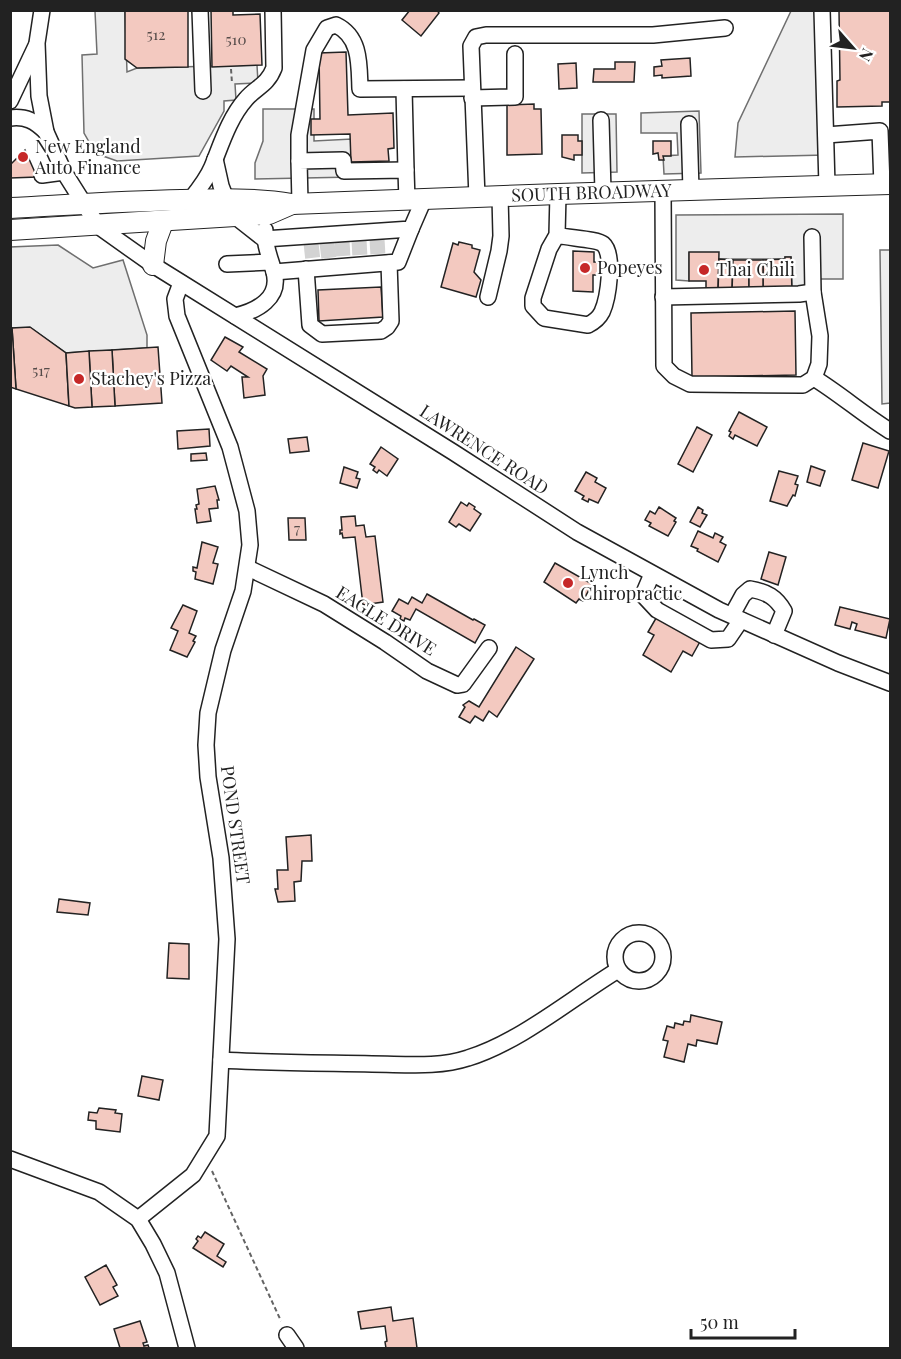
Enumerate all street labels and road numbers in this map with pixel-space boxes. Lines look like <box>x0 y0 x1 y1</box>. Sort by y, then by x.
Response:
street label: SOUTH BROADWAY <box>511 178 672 207</box>
street label: LAWRENCE ROAD <box>416 399 554 500</box>
street label: EAGLE DRIVE <box>332 580 441 660</box>
street label: POND STREET <box>216 764 256 886</box>

